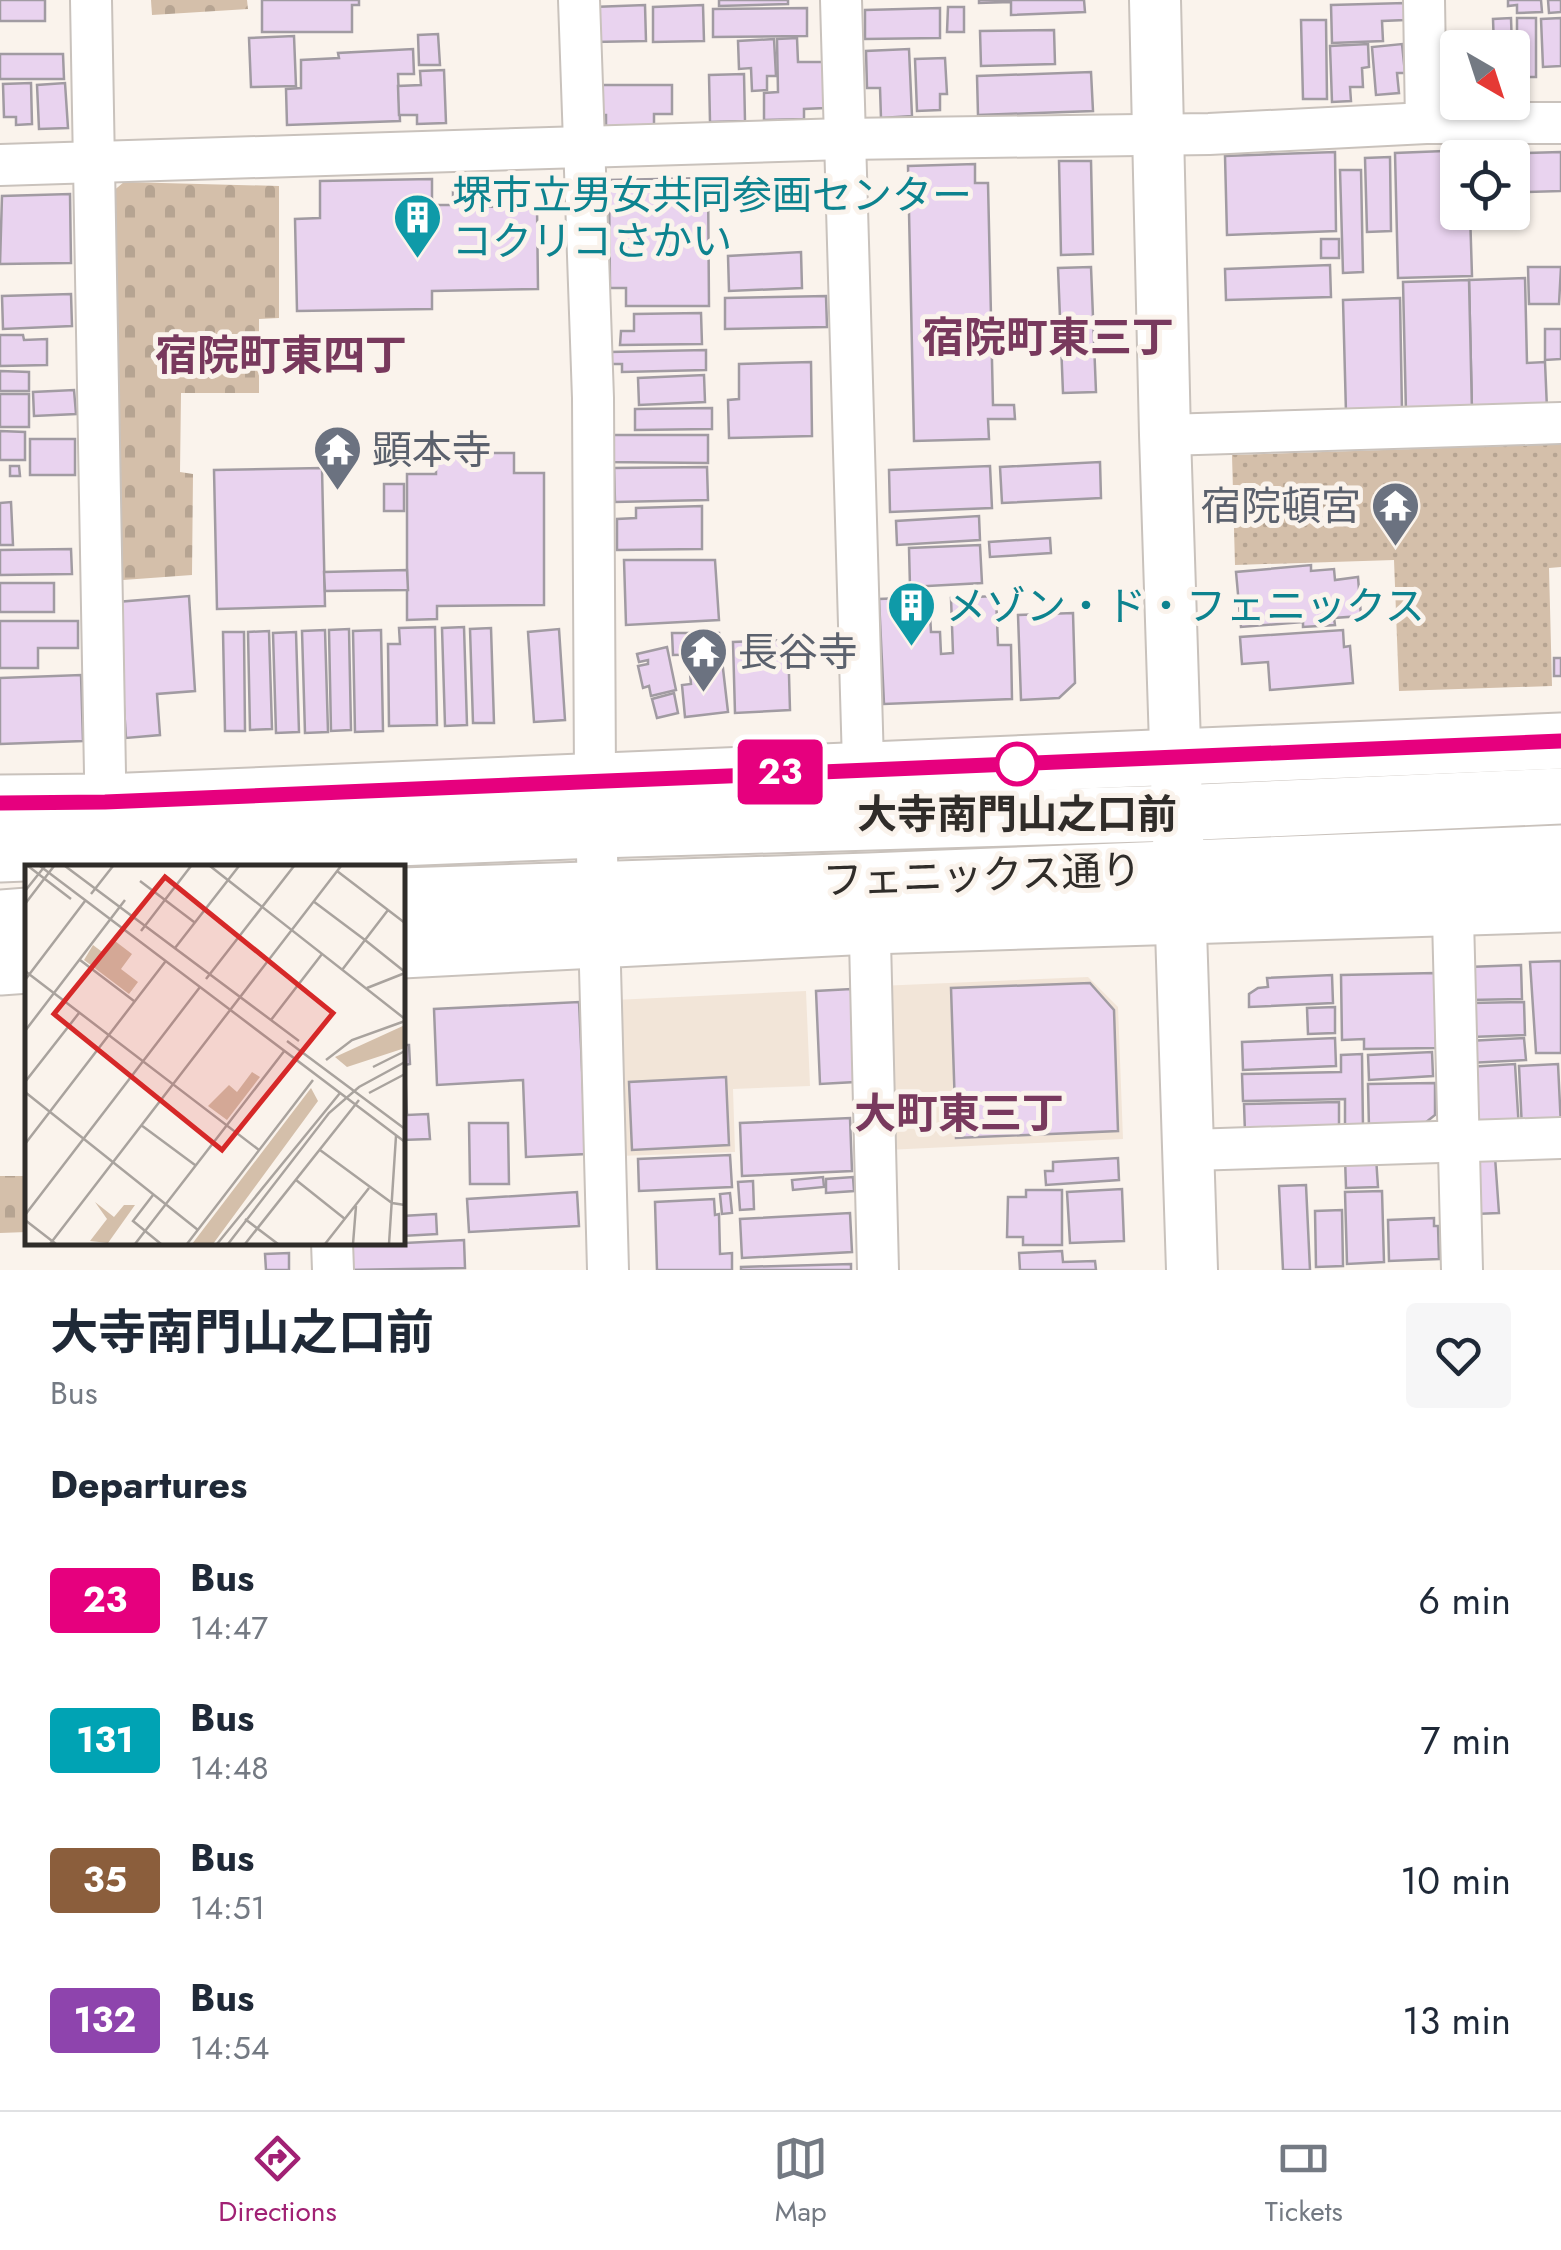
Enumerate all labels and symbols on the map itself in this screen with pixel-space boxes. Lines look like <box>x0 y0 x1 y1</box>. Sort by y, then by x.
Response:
north arrow <box>1440 30 1530 120</box>
place label: 堺市立男女共同参画センター コクリコさかい <box>452 166 972 270</box>
building icon: 堺市立男女共同参画センター コクリコさかい <box>391 192 443 260</box>
district label: 宿院町東三丁 <box>922 307 1174 368</box>
district label: 宿院町東四丁 <box>155 325 407 386</box>
place label: 顕本寺 <box>372 421 492 479</box>
temple icon: 顕本寺 <box>311 424 363 492</box>
place label: 宿院頓宮 <box>1201 477 1361 535</box>
temple icon: 宿院頓宮 <box>1370 480 1422 548</box>
place label: メゾン・ド・フェニックス <box>946 577 1425 635</box>
building icon: メゾン・ド・フェニックス <box>885 580 937 648</box>
place label: 長谷寺 <box>738 623 858 681</box>
temple icon: 長谷寺 <box>677 626 729 694</box>
line badge: 23 <box>735 740 825 804</box>
marker: 大寺南門山之口前 <box>996 743 1038 785</box>
place label: 大寺南門山之口前 <box>857 785 1177 843</box>
street label: フェニックス通り <box>822 840 1142 910</box>
inset map <box>25 865 405 1245</box>
district label: 大町東三丁 <box>854 1083 1064 1144</box>

